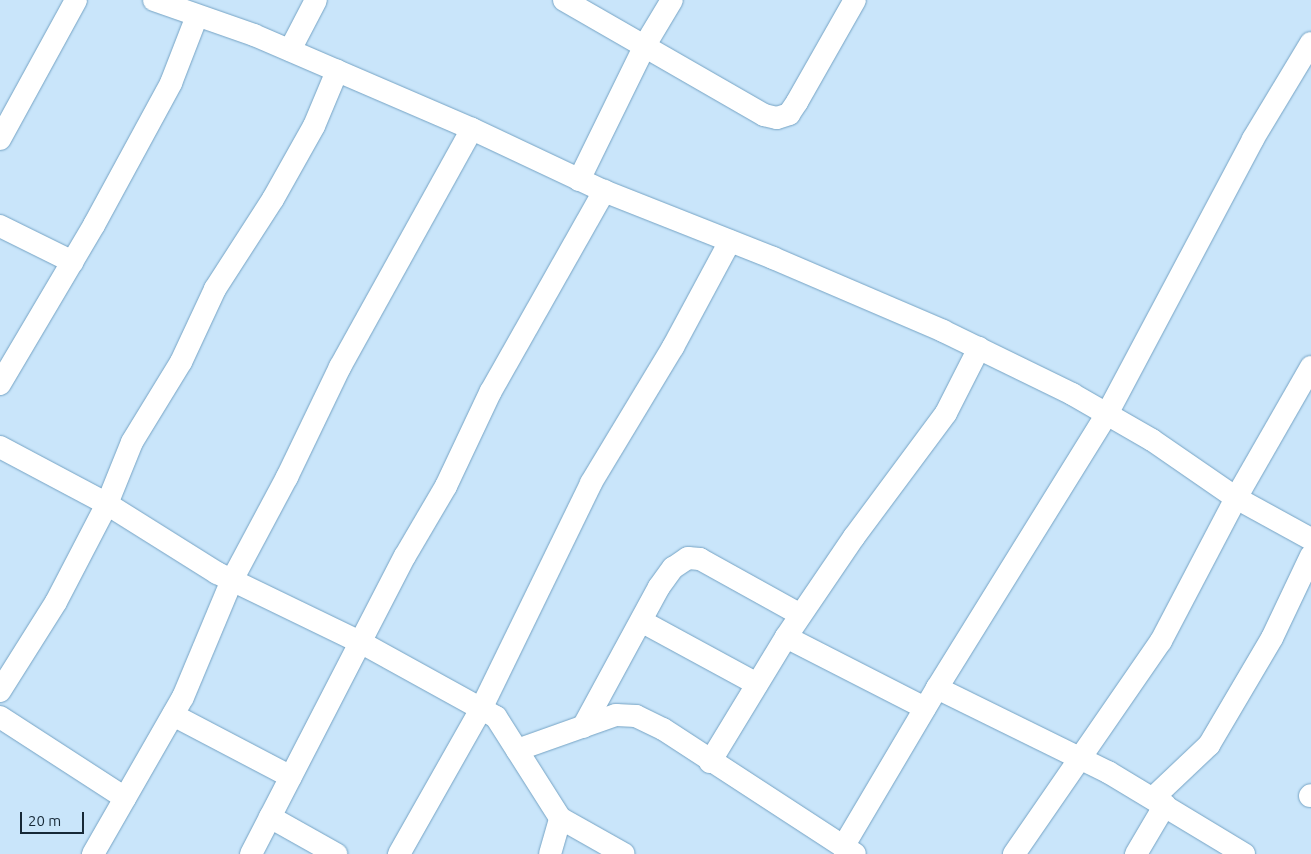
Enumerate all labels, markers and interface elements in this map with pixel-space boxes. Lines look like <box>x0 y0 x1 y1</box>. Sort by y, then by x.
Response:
scale bar <box>22 802 86 834</box>
text: 20 m <box>28 812 61 829</box>

